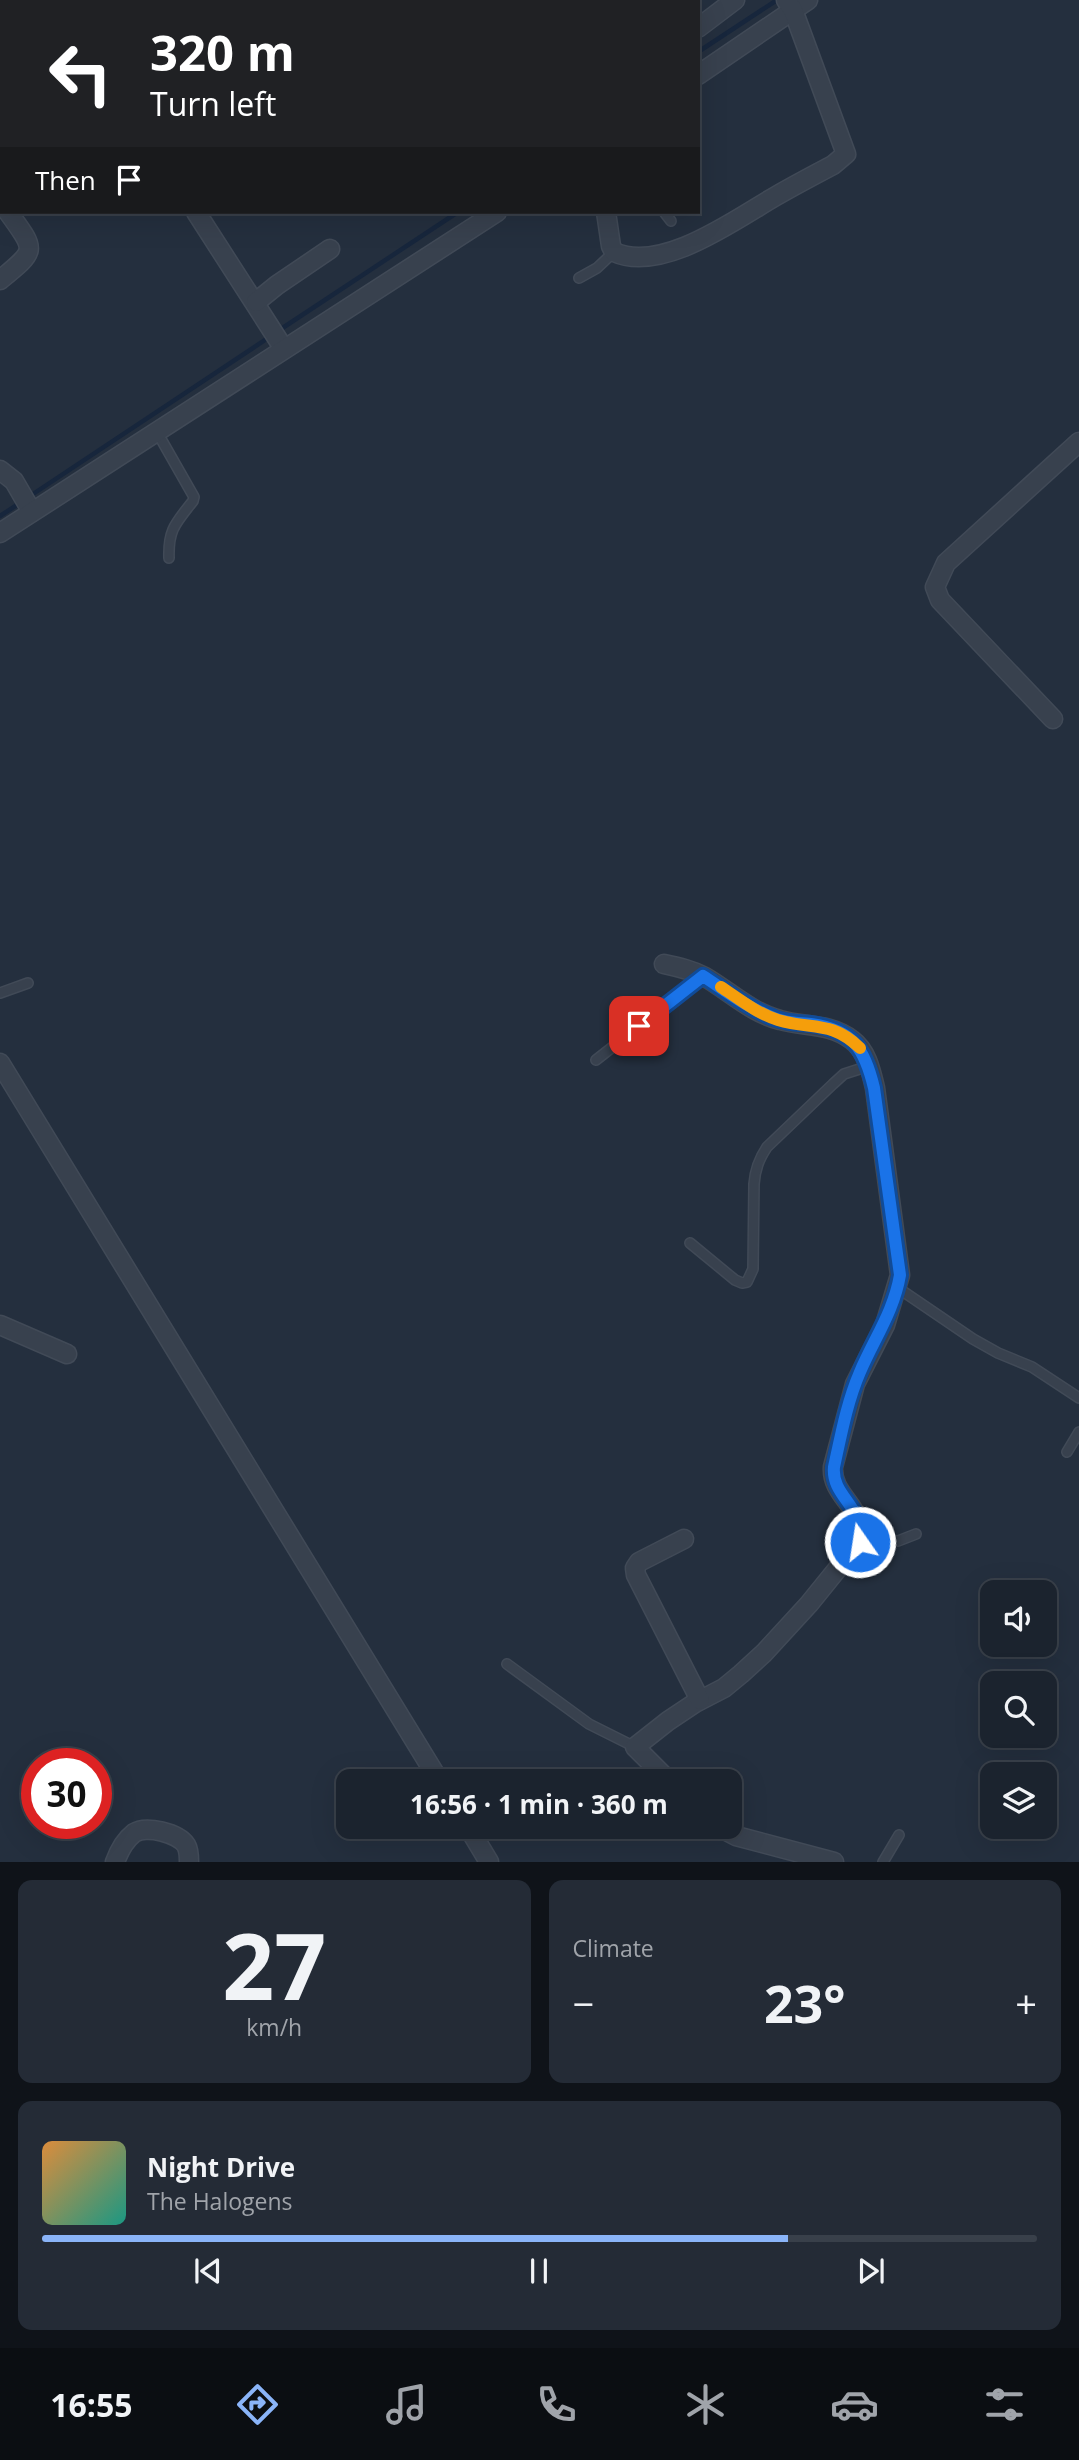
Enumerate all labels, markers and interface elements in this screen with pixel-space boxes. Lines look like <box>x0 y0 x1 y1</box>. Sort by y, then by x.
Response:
text: 320 m <box>150 19 295 85</box>
icon: left <box>35 28 126 119</box>
text: Turn left <box>150 82 276 125</box>
icon: arrive <box>110 161 148 199</box>
text: Then <box>35 162 96 198</box>
pin <box>609 996 669 1056</box>
icon: arrive <box>620 1007 658 1045</box>
position arrow <box>823 1505 897 1579</box>
map controls <box>980 1580 1057 1839</box>
button: sound <box>980 1580 1057 1657</box>
button: search <box>980 1671 1057 1748</box>
speed limit sign: 30 <box>21 1748 112 1839</box>
button: layers <box>980 1762 1057 1839</box>
text: 16:56 · 1 min · 360 m <box>410 1786 668 1822</box>
text: 27 <box>222 1903 326 2027</box>
text: Climate <box>573 1932 654 1964</box>
text: 23° <box>764 1967 846 2038</box>
text: − <box>573 1977 594 2029</box>
text: + <box>1015 1977 1037 2029</box>
text: km/h <box>246 2011 302 2043</box>
text: Night Drive <box>147 2149 295 2185</box>
text: The Halogens <box>147 2185 293 2217</box>
icon: previous <box>189 2252 227 2290</box>
icon: pause <box>520 2252 558 2290</box>
icon: next <box>852 2252 890 2290</box>
icon: directions <box>233 2380 282 2429</box>
icon: music <box>382 2380 431 2429</box>
icon: phone <box>532 2380 581 2429</box>
icon: climate <box>681 2380 730 2429</box>
icon: car <box>830 2380 879 2429</box>
icon: filters <box>980 2380 1029 2429</box>
text: 16:55 <box>50 2383 133 2426</box>

